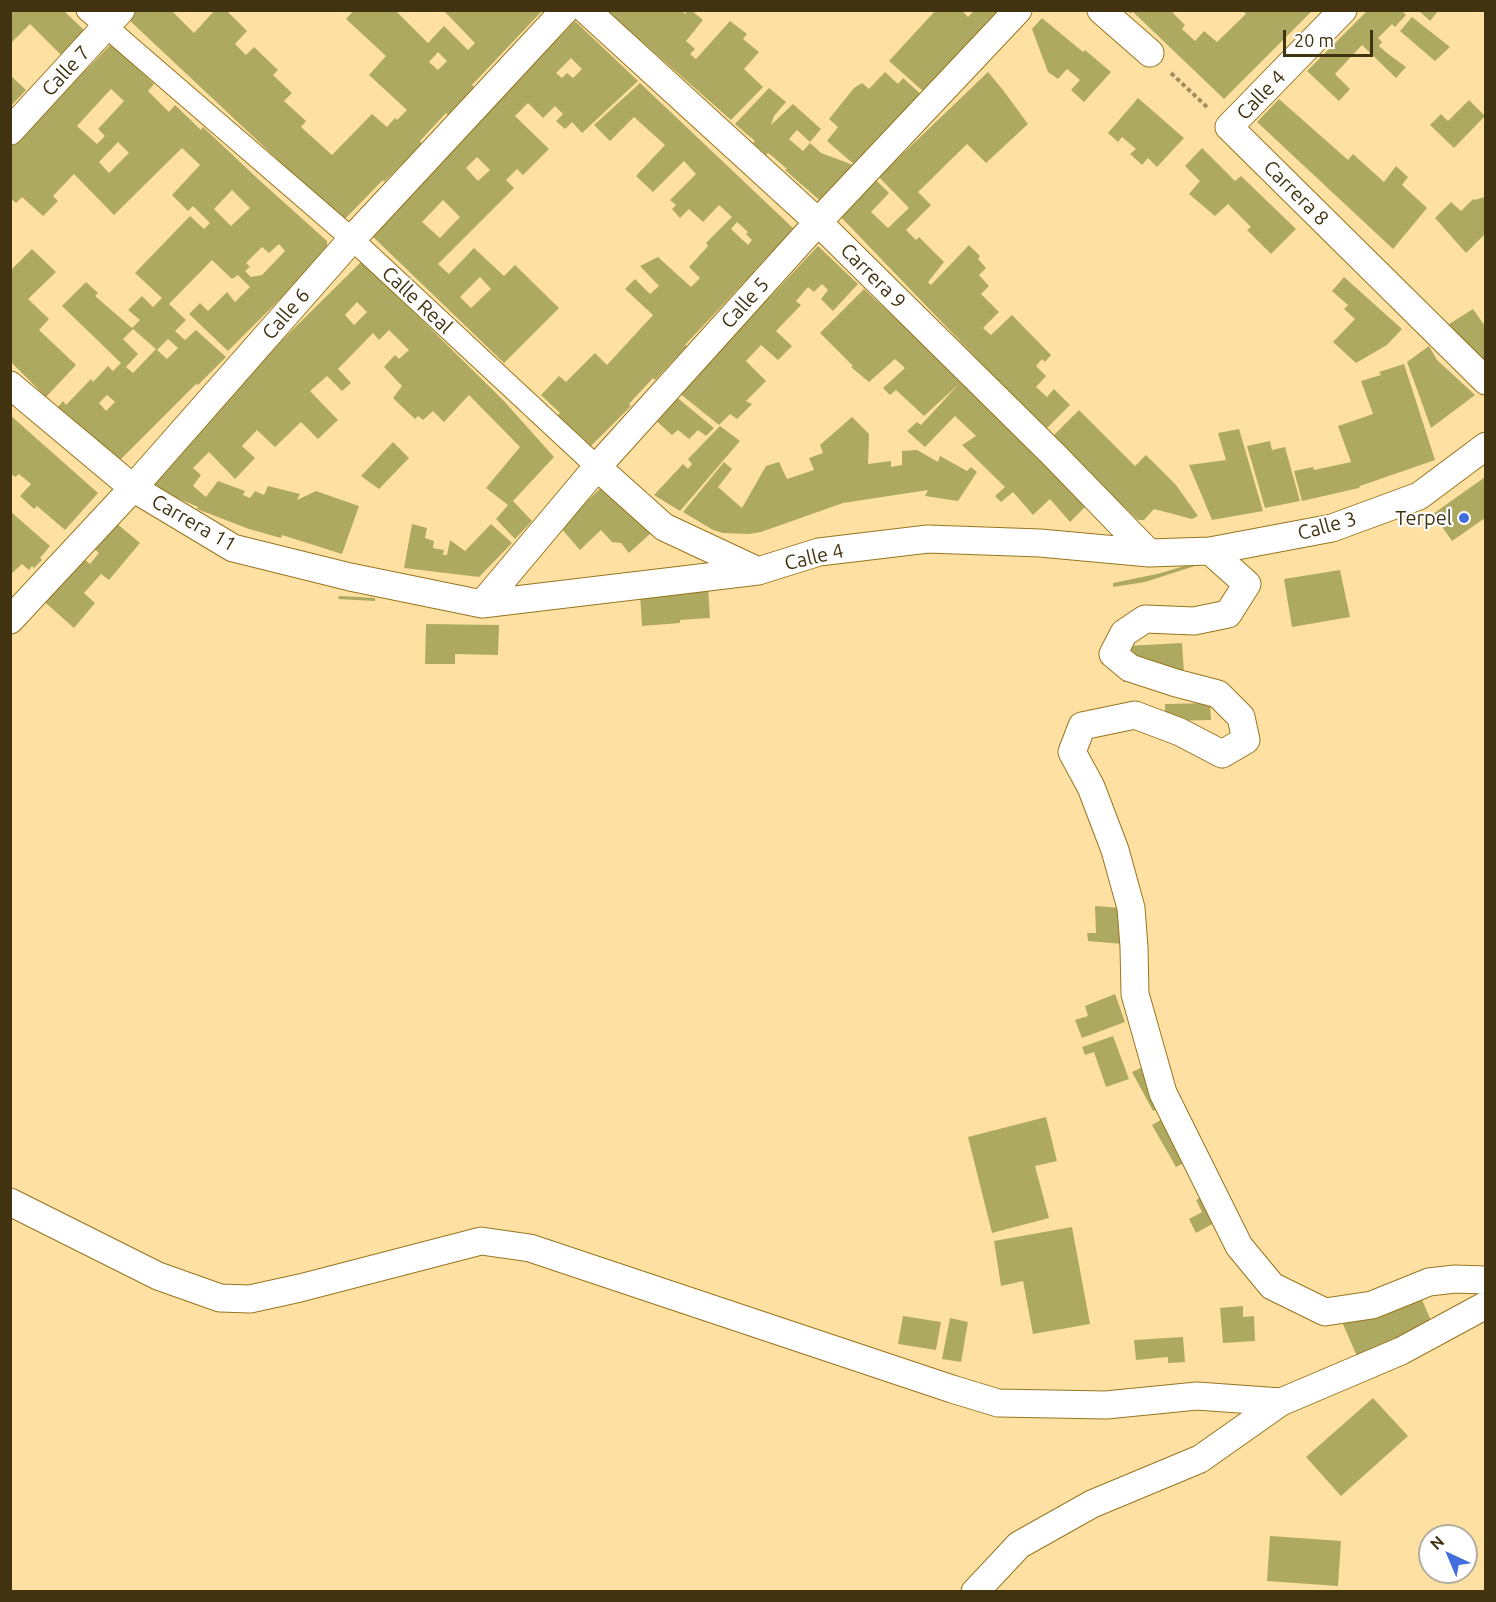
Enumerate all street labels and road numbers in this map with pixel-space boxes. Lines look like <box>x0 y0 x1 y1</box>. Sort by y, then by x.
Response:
street label: Calle 7 <box>37 41 95 101</box>
street label: Calle 4 <box>1232 65 1290 125</box>
street label: Carrera 8 <box>1258 155 1334 231</box>
street label: Carrera 9 <box>835 238 911 314</box>
street label: Calle Real <box>377 261 457 339</box>
street label: Calle 5 <box>716 273 774 333</box>
street label: Calle 6 <box>257 284 315 344</box>
street label: Carrera 11 <box>147 489 241 557</box>
street label: Calle 3 <box>1295 507 1359 545</box>
street label: Calle 4 <box>782 539 846 575</box>

